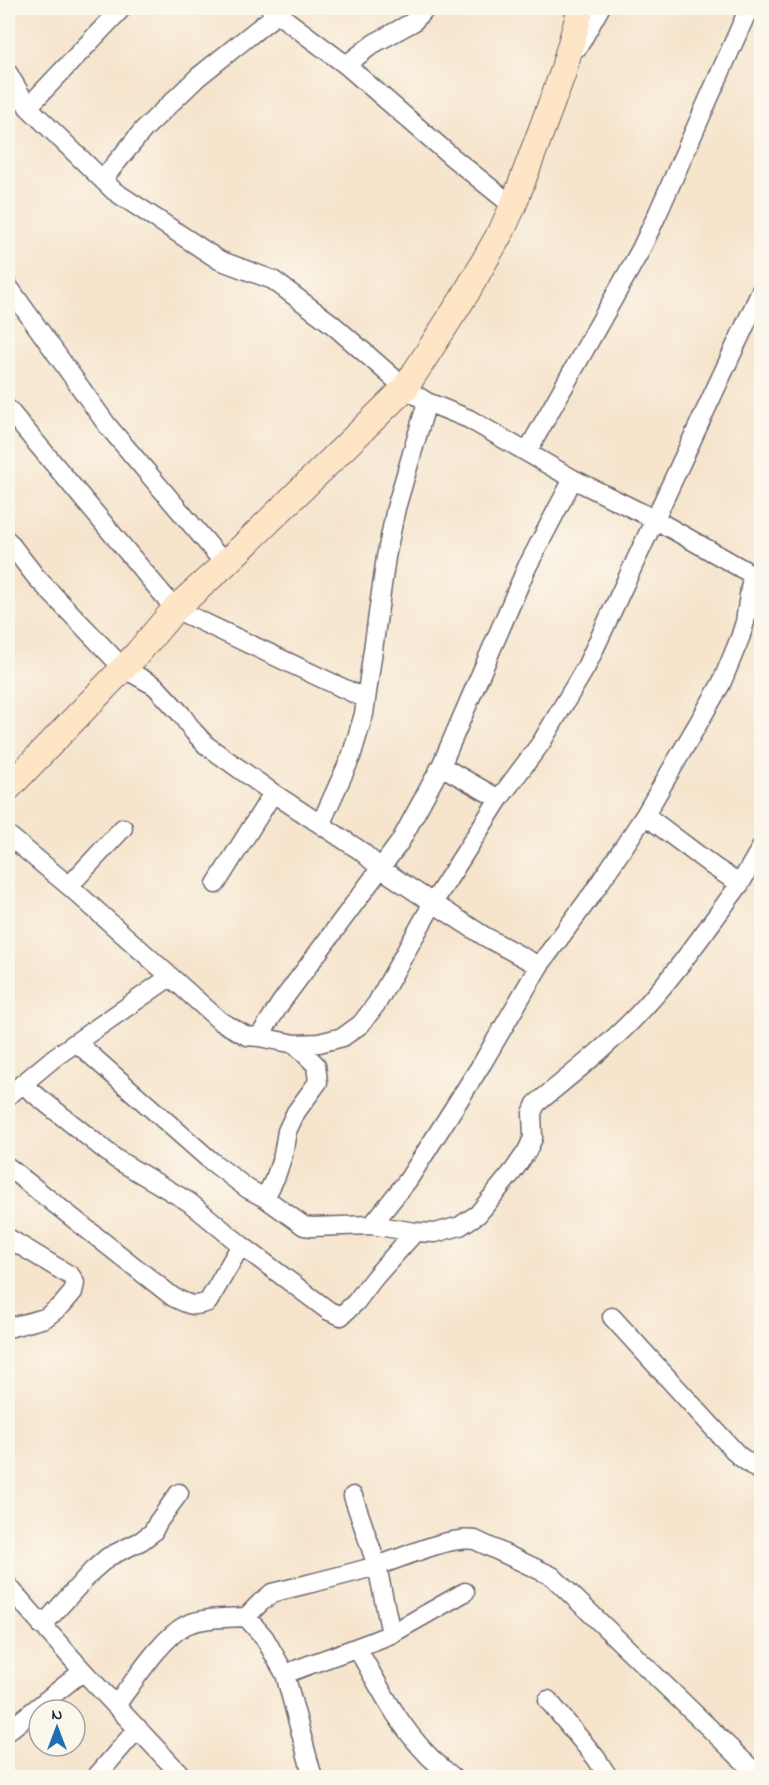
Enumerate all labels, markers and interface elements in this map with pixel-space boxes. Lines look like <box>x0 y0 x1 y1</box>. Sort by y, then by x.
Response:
north arrow <box>27 1698 87 1758</box>
text: N <box>52 1703 63 1727</box>

